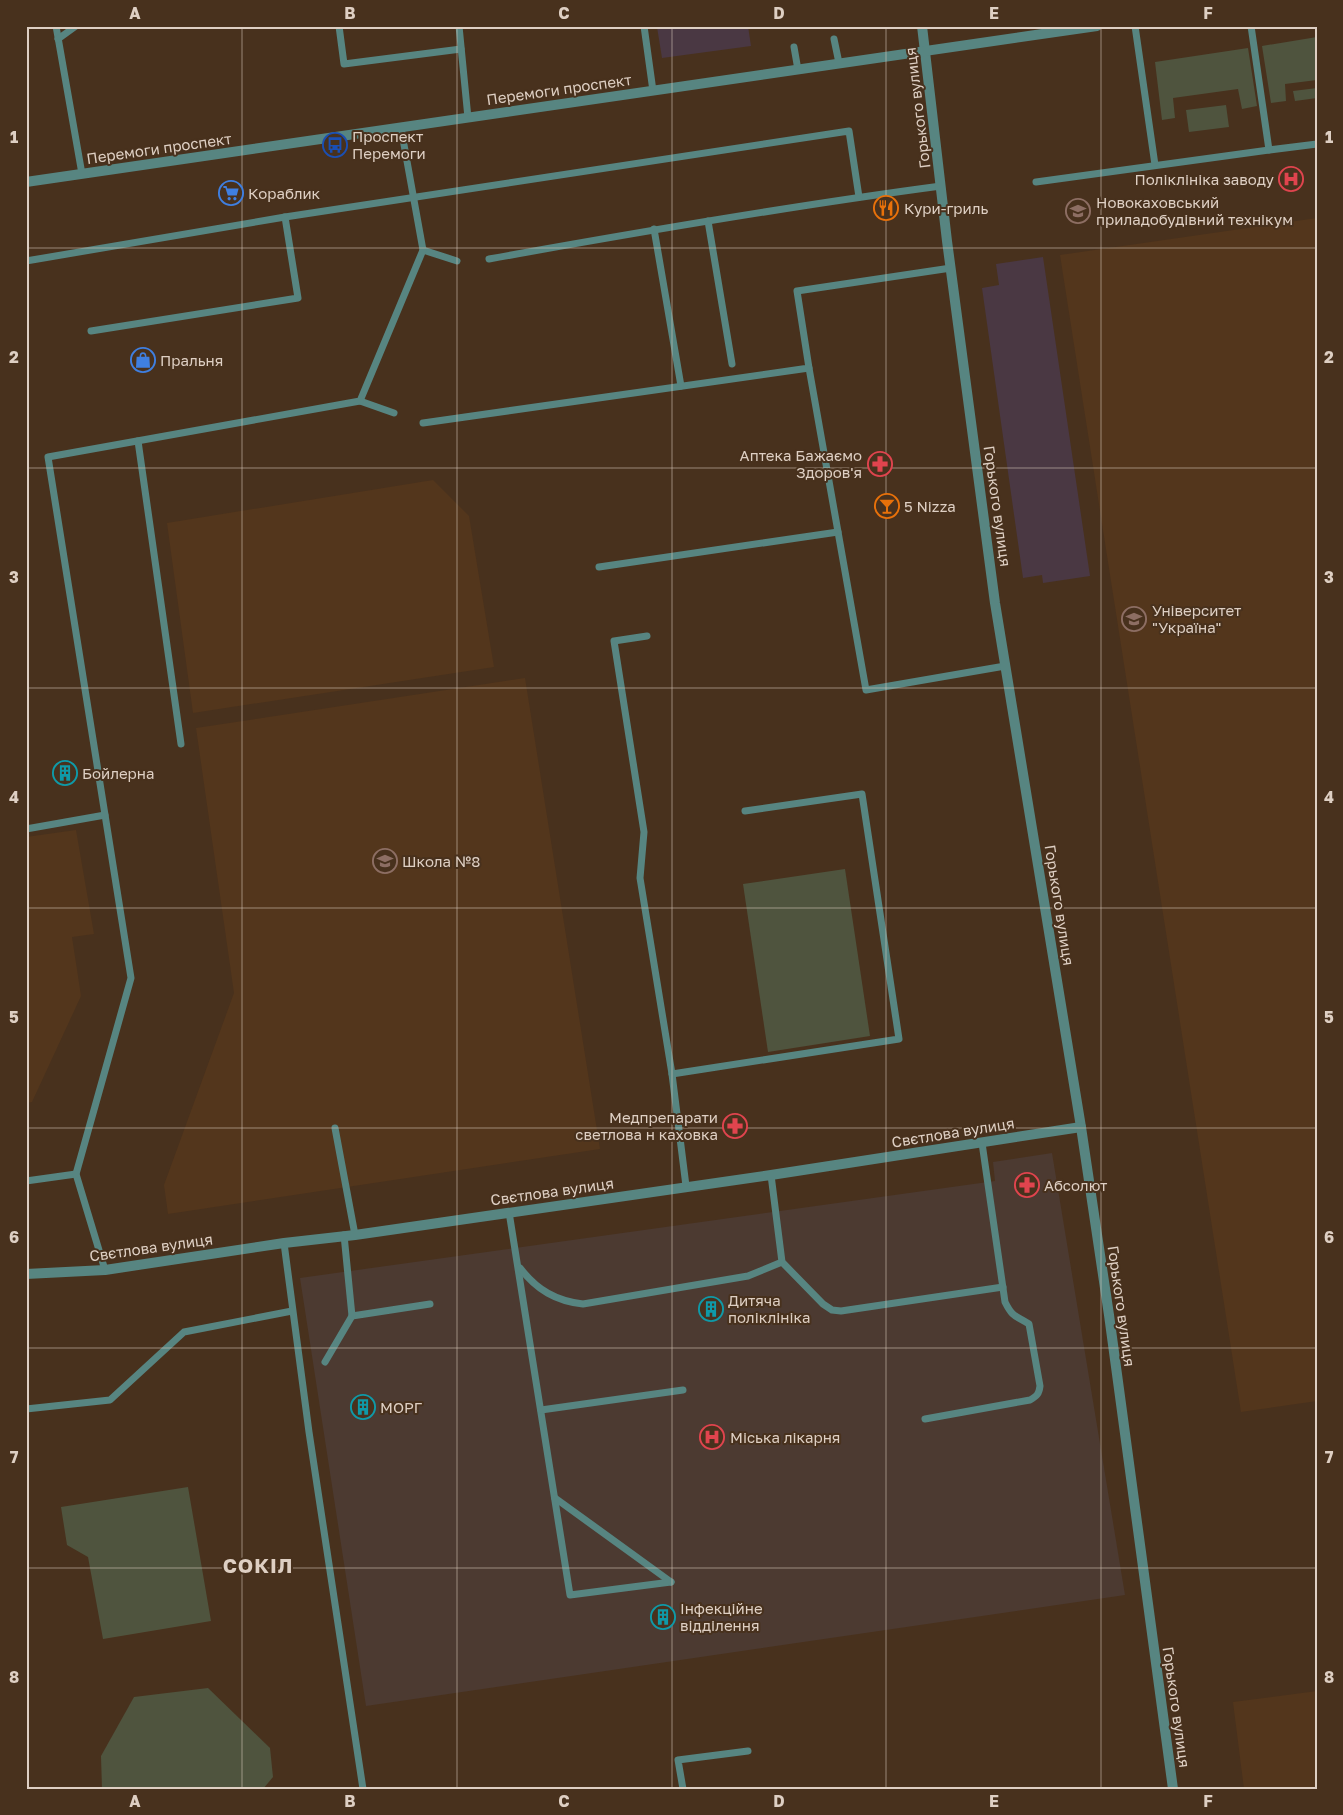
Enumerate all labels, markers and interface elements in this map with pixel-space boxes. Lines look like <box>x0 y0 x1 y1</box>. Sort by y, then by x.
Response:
text: A <box>129 3 141 23</box>
text: B <box>344 3 356 23</box>
text: C <box>558 3 570 23</box>
text: D <box>773 3 785 23</box>
text: E <box>989 3 999 23</box>
text: F <box>1203 3 1213 23</box>
street label: Горького вулиця <box>901 46 933 170</box>
street label: Перемоги проспект <box>485 70 633 108</box>
text: 1 <box>10 127 18 147</box>
place label: Проспект Перемоги <box>352 127 426 162</box>
text: 1 <box>1325 127 1333 147</box>
street label: Перемоги проспект <box>85 129 233 167</box>
bus stop icon: Проспект Перемоги <box>322 132 348 158</box>
hospital icon: Поліклініка заводу <box>1278 166 1304 192</box>
place label: Поліклініка заводу <box>1135 170 1275 188</box>
supermarket icon: Кораблик <box>218 180 244 206</box>
place label: Кораблик <box>248 184 321 202</box>
place label: Новокаховський приладобудівний технікум <box>1096 193 1293 228</box>
restaurant icon: Кури-гриль <box>873 195 899 221</box>
school or university icon: Новокаховський приладобудівний технікум <box>1065 198 1091 224</box>
place label: Кури-гриль <box>904 199 988 217</box>
text: 2 <box>9 347 19 367</box>
shop icon: Пральня <box>130 347 156 373</box>
text: 2 <box>1324 347 1334 367</box>
place label: Пральня <box>160 351 223 369</box>
street label: Горького вулиця <box>981 444 1015 568</box>
place label: Аптека Бажаємо Здоров'я <box>740 446 862 481</box>
pharmacy icon: Аптека Бажаємо Здоров'я <box>867 451 893 477</box>
bar icon: 5 Nizza <box>874 493 900 519</box>
place label: 5 Nizza <box>904 497 956 515</box>
text: 3 <box>9 567 19 587</box>
text: 3 <box>1324 567 1334 587</box>
place label: Університет "Україна" <box>1152 601 1242 636</box>
school or university icon: Університет "Україна" <box>1121 606 1147 632</box>
building icon: Бойлерна <box>52 760 78 786</box>
place label: Бойлерна <box>82 764 154 782</box>
text: 4 <box>9 787 19 807</box>
text: 4 <box>1324 787 1334 807</box>
street label: Горького вулиця <box>1042 843 1078 967</box>
school or university icon: Школа №8 <box>372 848 398 874</box>
place label: Школа №8 <box>402 852 480 870</box>
text: 5 <box>9 1007 19 1027</box>
text: 5 <box>1324 1007 1334 1027</box>
place label: Медпрепарати светлова н каховка <box>575 1108 718 1143</box>
pharmacy icon: Медпрепарати светлова н каховка <box>722 1113 748 1139</box>
street label: Свєтлова вулиця <box>890 1113 1016 1151</box>
pharmacy icon: Абсолют <box>1014 1172 1040 1198</box>
street label: Свєтлова вулиця <box>489 1173 615 1209</box>
place label: Абсолют <box>1044 1176 1108 1194</box>
text: 6 <box>9 1227 19 1247</box>
text: 6 <box>1324 1227 1334 1247</box>
street label: Свєтлова вулиця <box>88 1229 214 1265</box>
street label: Горького вулиця <box>1105 1244 1139 1368</box>
place label: Дитяча поліклініка <box>728 1291 811 1326</box>
building icon: Дитяча поліклініка <box>698 1296 724 1322</box>
building icon: МОРГ <box>350 1394 376 1420</box>
place label: МОРГ <box>380 1398 423 1416</box>
hospital icon: Міська лікарня <box>699 1424 725 1450</box>
place label: Міська лікарня <box>730 1428 840 1446</box>
text: 7 <box>10 1447 19 1467</box>
text: 7 <box>1325 1447 1334 1467</box>
district label: СОКІЛ <box>223 1553 293 1577</box>
place label: Інфекційне відділення <box>680 1599 763 1634</box>
building icon: Інфекційне відділення <box>650 1604 676 1630</box>
street label: Горького вулиця <box>1160 1645 1194 1769</box>
text: 8 <box>9 1667 19 1687</box>
text: 8 <box>1324 1667 1334 1687</box>
text: A <box>129 1791 141 1811</box>
text: B <box>344 1791 356 1811</box>
text: C <box>558 1791 570 1811</box>
text: D <box>773 1791 785 1811</box>
text: E <box>989 1791 999 1811</box>
text: F <box>1203 1791 1213 1811</box>

